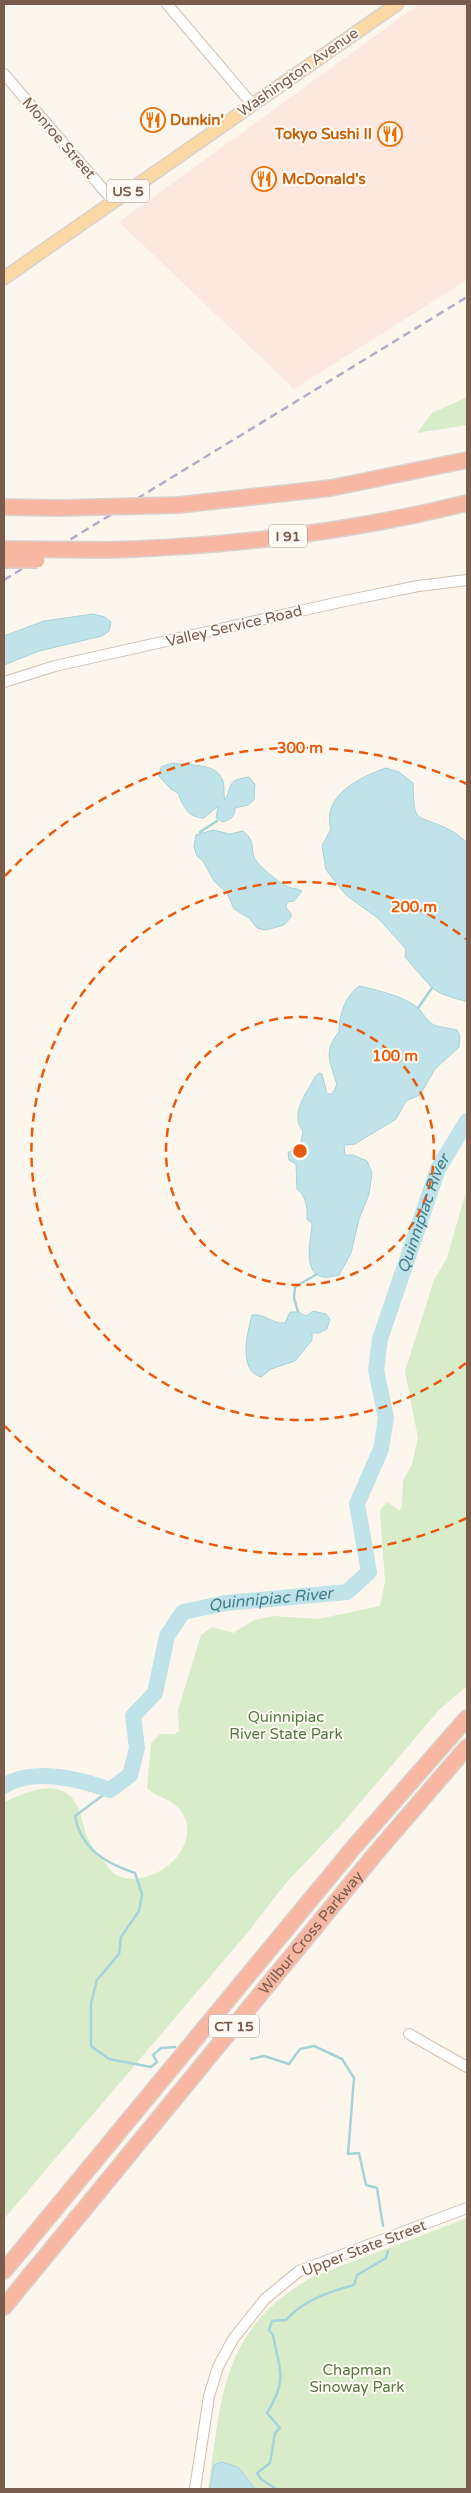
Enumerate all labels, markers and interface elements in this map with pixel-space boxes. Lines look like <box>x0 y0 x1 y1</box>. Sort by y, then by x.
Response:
street label: Washington Avenue <box>234 24 362 120</box>
street label: Monroe Street <box>19 93 100 183</box>
restaurant icon: Dunkin' <box>140 107 166 133</box>
place label: Dunkin' <box>170 111 224 129</box>
restaurant icon: Tokyo Sushi II <box>377 121 403 147</box>
place label: Tokyo Sushi II <box>274 125 372 144</box>
restaurant icon: McDonald's <box>251 166 277 192</box>
place label: McDonald's <box>282 170 366 188</box>
road number: US 5 <box>107 180 149 202</box>
road number: I 91 <box>269 524 307 548</box>
street label: Valley Service Road <box>164 602 304 650</box>
text: 300 m <box>277 739 323 757</box>
text: 200 m <box>391 898 437 916</box>
text: 100 m <box>372 1047 418 1065</box>
centre of rings <box>291 1142 309 1160</box>
water label: Quinnipiac River <box>393 1149 455 1276</box>
water label: Quinnipiac River <box>206 1583 335 1616</box>
park label: Quinnipiac River State Park <box>229 1708 343 1743</box>
street label: Wilbur Cross Parkway <box>255 1867 367 1998</box>
road number: CT 15 <box>209 2014 259 2038</box>
street label: Upper State Street <box>299 2216 429 2280</box>
park label: Chapman Sinoway Park <box>309 2361 405 2396</box>

